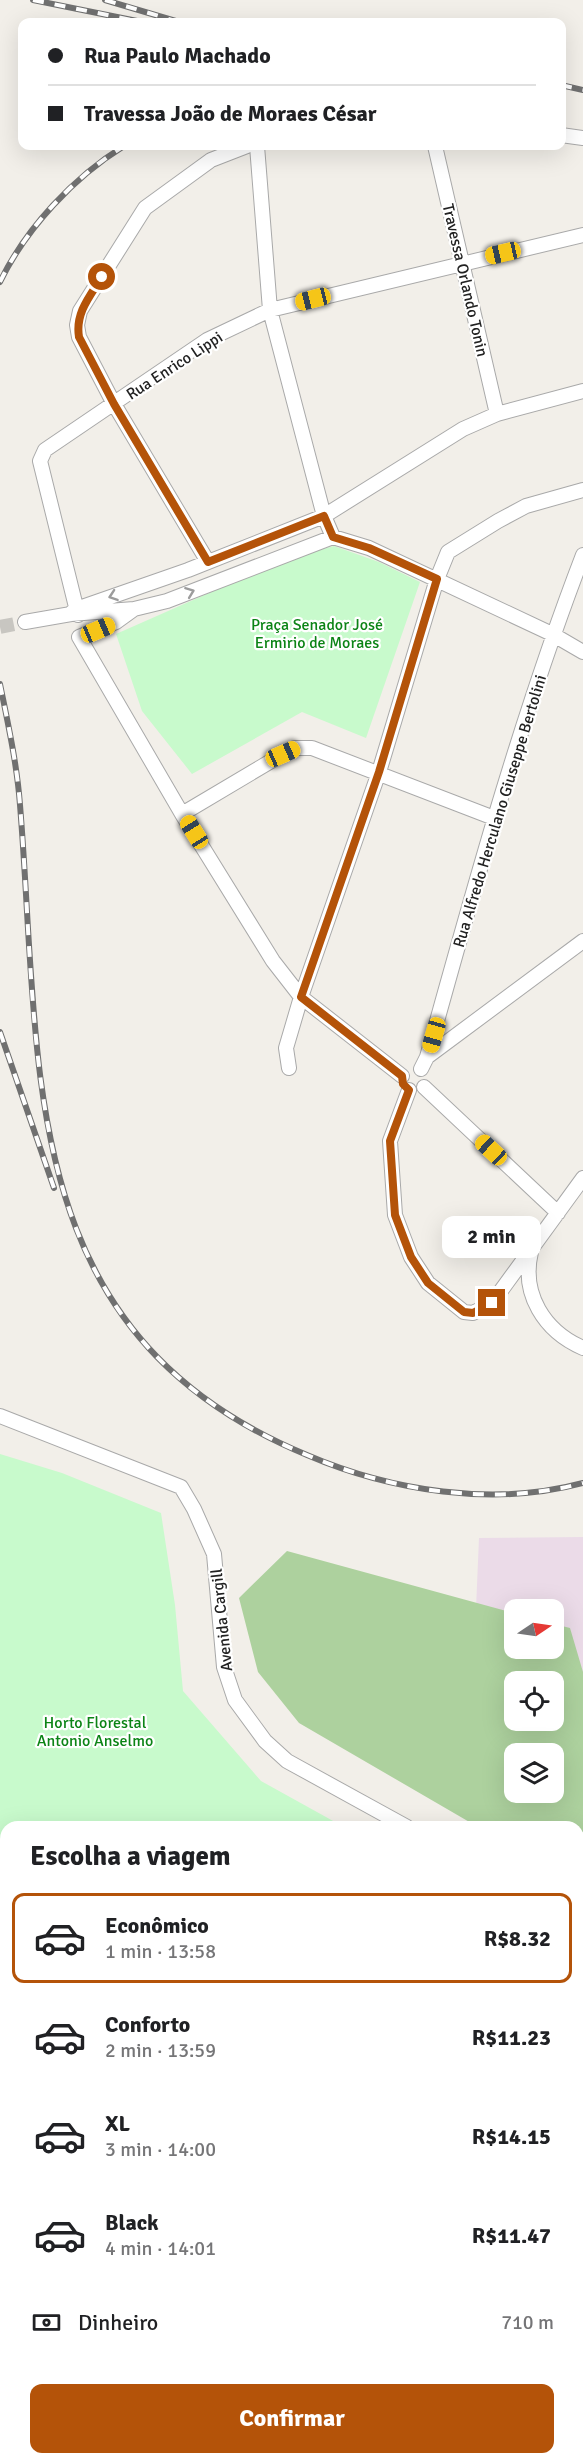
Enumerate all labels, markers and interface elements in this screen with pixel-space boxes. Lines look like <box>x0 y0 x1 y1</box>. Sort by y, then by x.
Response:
text: Rua Paulo Machado <box>84 42 271 69</box>
text: Travessa João de Moraes César <box>84 100 377 127</box>
street label: Travessa Orlando Tonin <box>438 202 492 359</box>
car <box>483 240 523 266</box>
route start <box>88 263 115 290</box>
car <box>293 286 333 312</box>
street label: Rua Enrico Lippi <box>123 327 226 404</box>
one-way arrow <box>184 586 195 599</box>
one-way arrow <box>108 588 119 601</box>
car <box>78 615 118 645</box>
park label: Praça Senador José Ermirio de Moraes <box>251 615 383 653</box>
street label: Rua Alfredo Herculano Giuseppe Bertolini <box>449 673 551 950</box>
car <box>263 738 303 770</box>
car <box>177 812 211 852</box>
car <box>420 1015 448 1055</box>
car <box>472 1131 510 1169</box>
callout: 2 min <box>442 1216 542 1258</box>
text: 2 min <box>467 1224 516 1249</box>
route end <box>478 1289 505 1316</box>
street label: Avenida Cargill <box>207 1567 237 1672</box>
north arrow <box>504 1599 564 1659</box>
map controls <box>504 1599 564 1803</box>
button: locate <box>504 1671 564 1731</box>
park label: Horto Florestal Antonio Anselmo <box>37 1713 153 1751</box>
button: layers <box>504 1743 564 1803</box>
text: Escolha a viagem <box>30 1840 231 1873</box>
icon: car <box>33 1911 87 1965</box>
text: Econômico <box>105 1912 209 1939</box>
text: R$8.32 <box>484 1925 551 1952</box>
text: 1 min · 13:58 <box>105 1939 216 1964</box>
icon: car <box>33 2010 87 2064</box>
text: Conforto <box>105 2011 190 2038</box>
text: R$11.23 <box>472 2024 551 2051</box>
text: 2 min · 13:59 <box>105 2038 216 2063</box>
icon: car <box>33 2109 87 2163</box>
text: XL <box>105 2110 130 2137</box>
text: R$14.15 <box>472 2123 551 2150</box>
text: 3 min · 14:00 <box>105 2137 216 2162</box>
icon: car <box>33 2208 87 2262</box>
text: Black <box>105 2209 159 2236</box>
text: R$11.47 <box>472 2222 551 2249</box>
text: 4 min · 14:01 <box>105 2236 216 2261</box>
icon: cash <box>30 2306 63 2339</box>
text: Dinheiro <box>78 2309 158 2336</box>
text: 710 m <box>501 2310 554 2335</box>
button: Confirmar <box>30 2384 554 2453</box>

